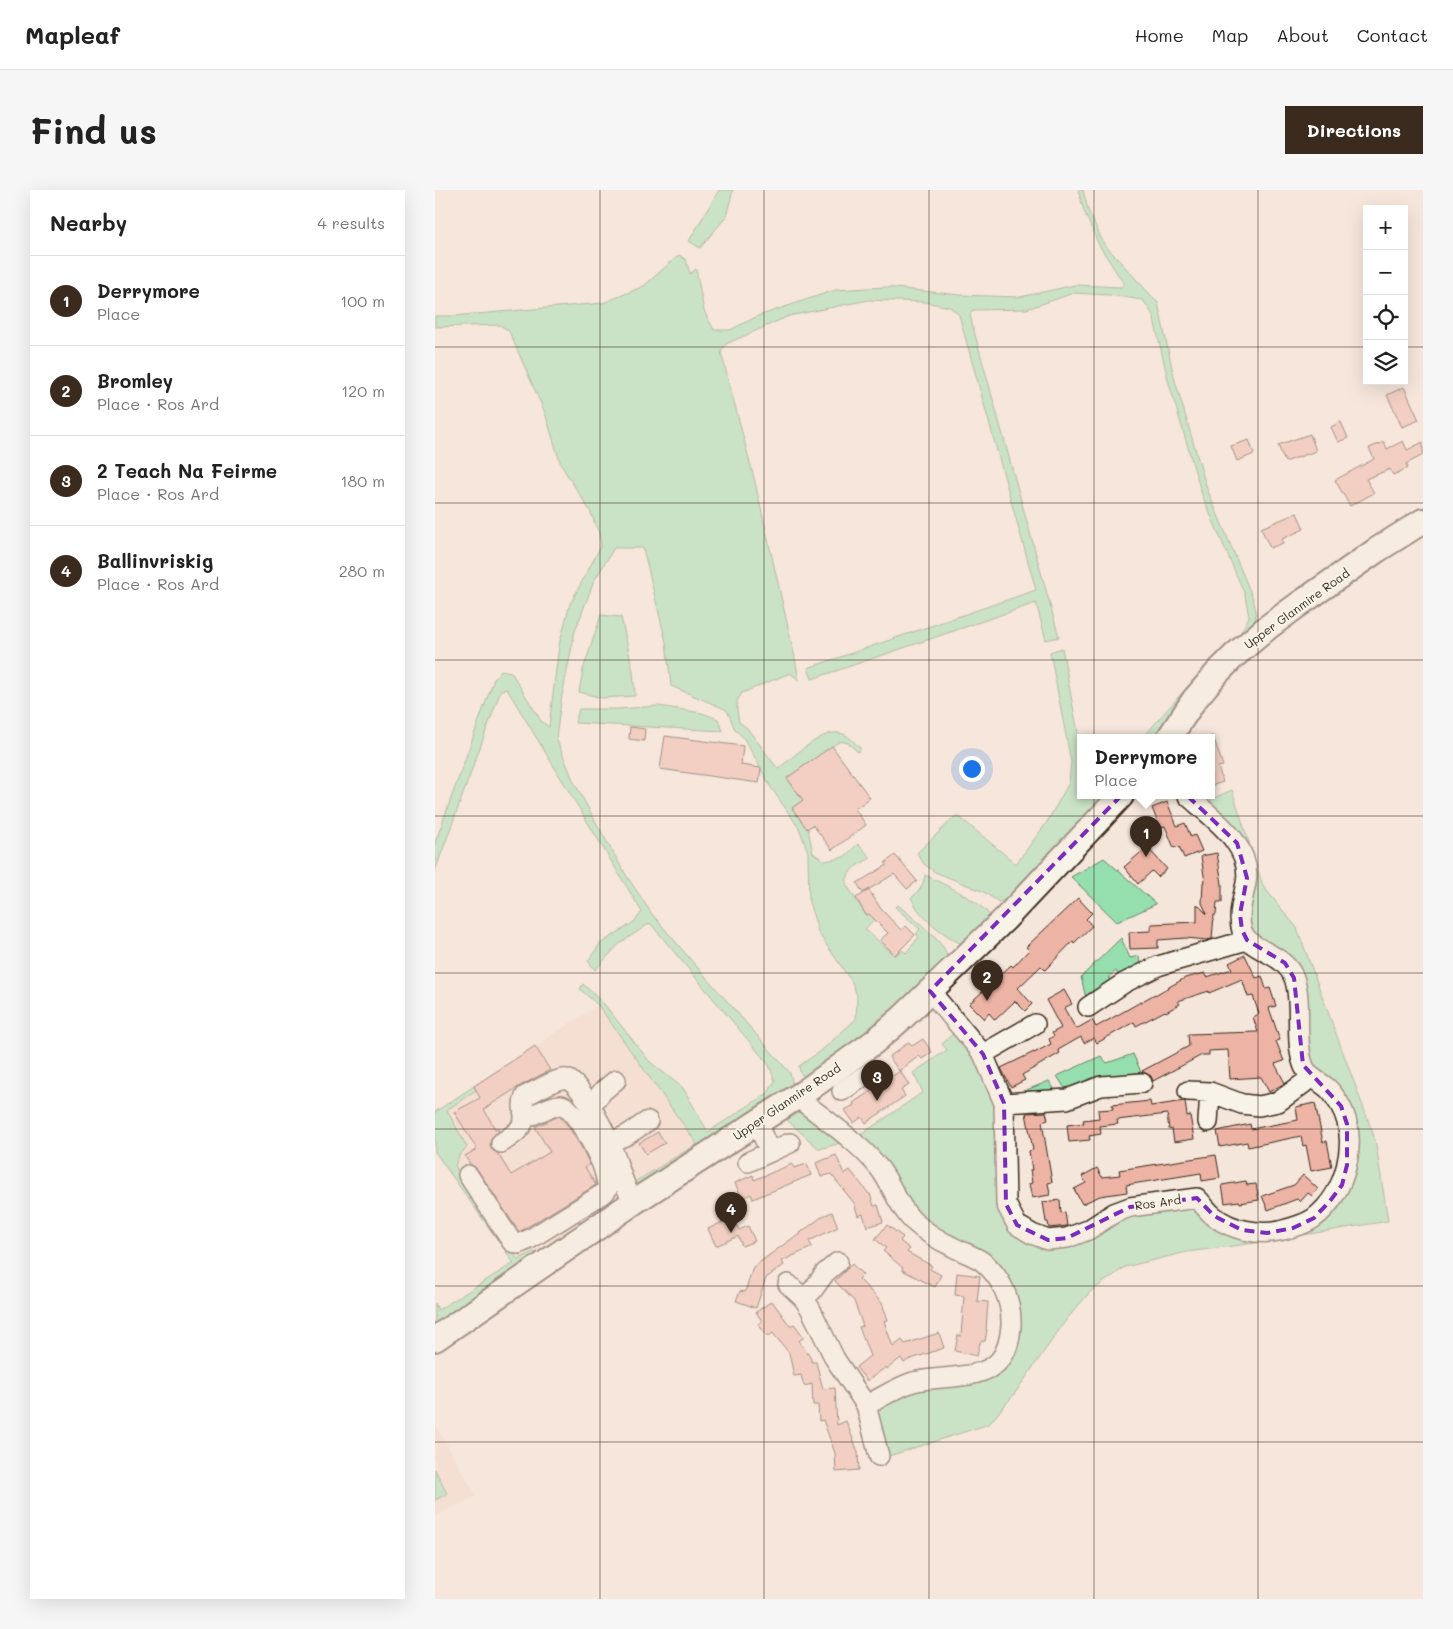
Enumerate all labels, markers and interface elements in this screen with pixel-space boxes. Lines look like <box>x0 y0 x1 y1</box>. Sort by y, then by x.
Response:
text: Mapleaf <box>25 19 120 50</box>
text: Home <box>1135 23 1184 47</box>
text: Map <box>1212 23 1248 47</box>
text: About <box>1276 23 1329 47</box>
text: Contact <box>1357 23 1428 47</box>
button: Directions <box>1285 106 1423 154</box>
text: Find us <box>30 107 157 153</box>
map controls <box>1363 205 1408 385</box>
button: + <box>1363 205 1408 250</box>
text: Nearby <box>50 209 127 236</box>
text: 4 results <box>317 212 385 233</box>
button: − <box>1363 250 1408 295</box>
text: Derrymore <box>97 278 200 303</box>
text: 1 <box>62 290 70 311</box>
text: 100 m <box>340 290 385 311</box>
button: locate <box>1363 295 1408 340</box>
text: Place <box>97 303 140 324</box>
button: layers <box>1363 340 1408 385</box>
text: Bromley <box>97 368 173 393</box>
text: 2 <box>62 380 70 401</box>
text: 120 m <box>341 380 385 401</box>
text: Place · Ros Ard <box>97 393 219 414</box>
text: 2 Teach Na Feirme <box>97 458 277 483</box>
text: 3 <box>61 470 71 491</box>
text: 180 m <box>340 470 385 491</box>
text: Place · Ros Ard <box>97 483 219 504</box>
text: Ballinvriskig <box>97 548 213 573</box>
text: 4 <box>61 560 71 581</box>
text: 280 m <box>339 560 385 581</box>
street label: Upper Glanmire Road <box>1241 564 1353 652</box>
text: Place · Ros Ard <box>97 573 219 594</box>
popup <box>1077 734 1215 799</box>
text: Derrymore <box>1095 744 1197 769</box>
your location <box>959 756 985 782</box>
text: Place <box>1095 769 1138 790</box>
pin: 1 <box>1130 816 1162 857</box>
pin: 2 <box>971 960 1003 1001</box>
street label: Upper Glanmire Road <box>730 1059 844 1143</box>
pin: 3 <box>861 1060 893 1101</box>
street label: Ros Ard <box>1134 1191 1182 1213</box>
pin: 4 <box>715 1192 747 1233</box>

